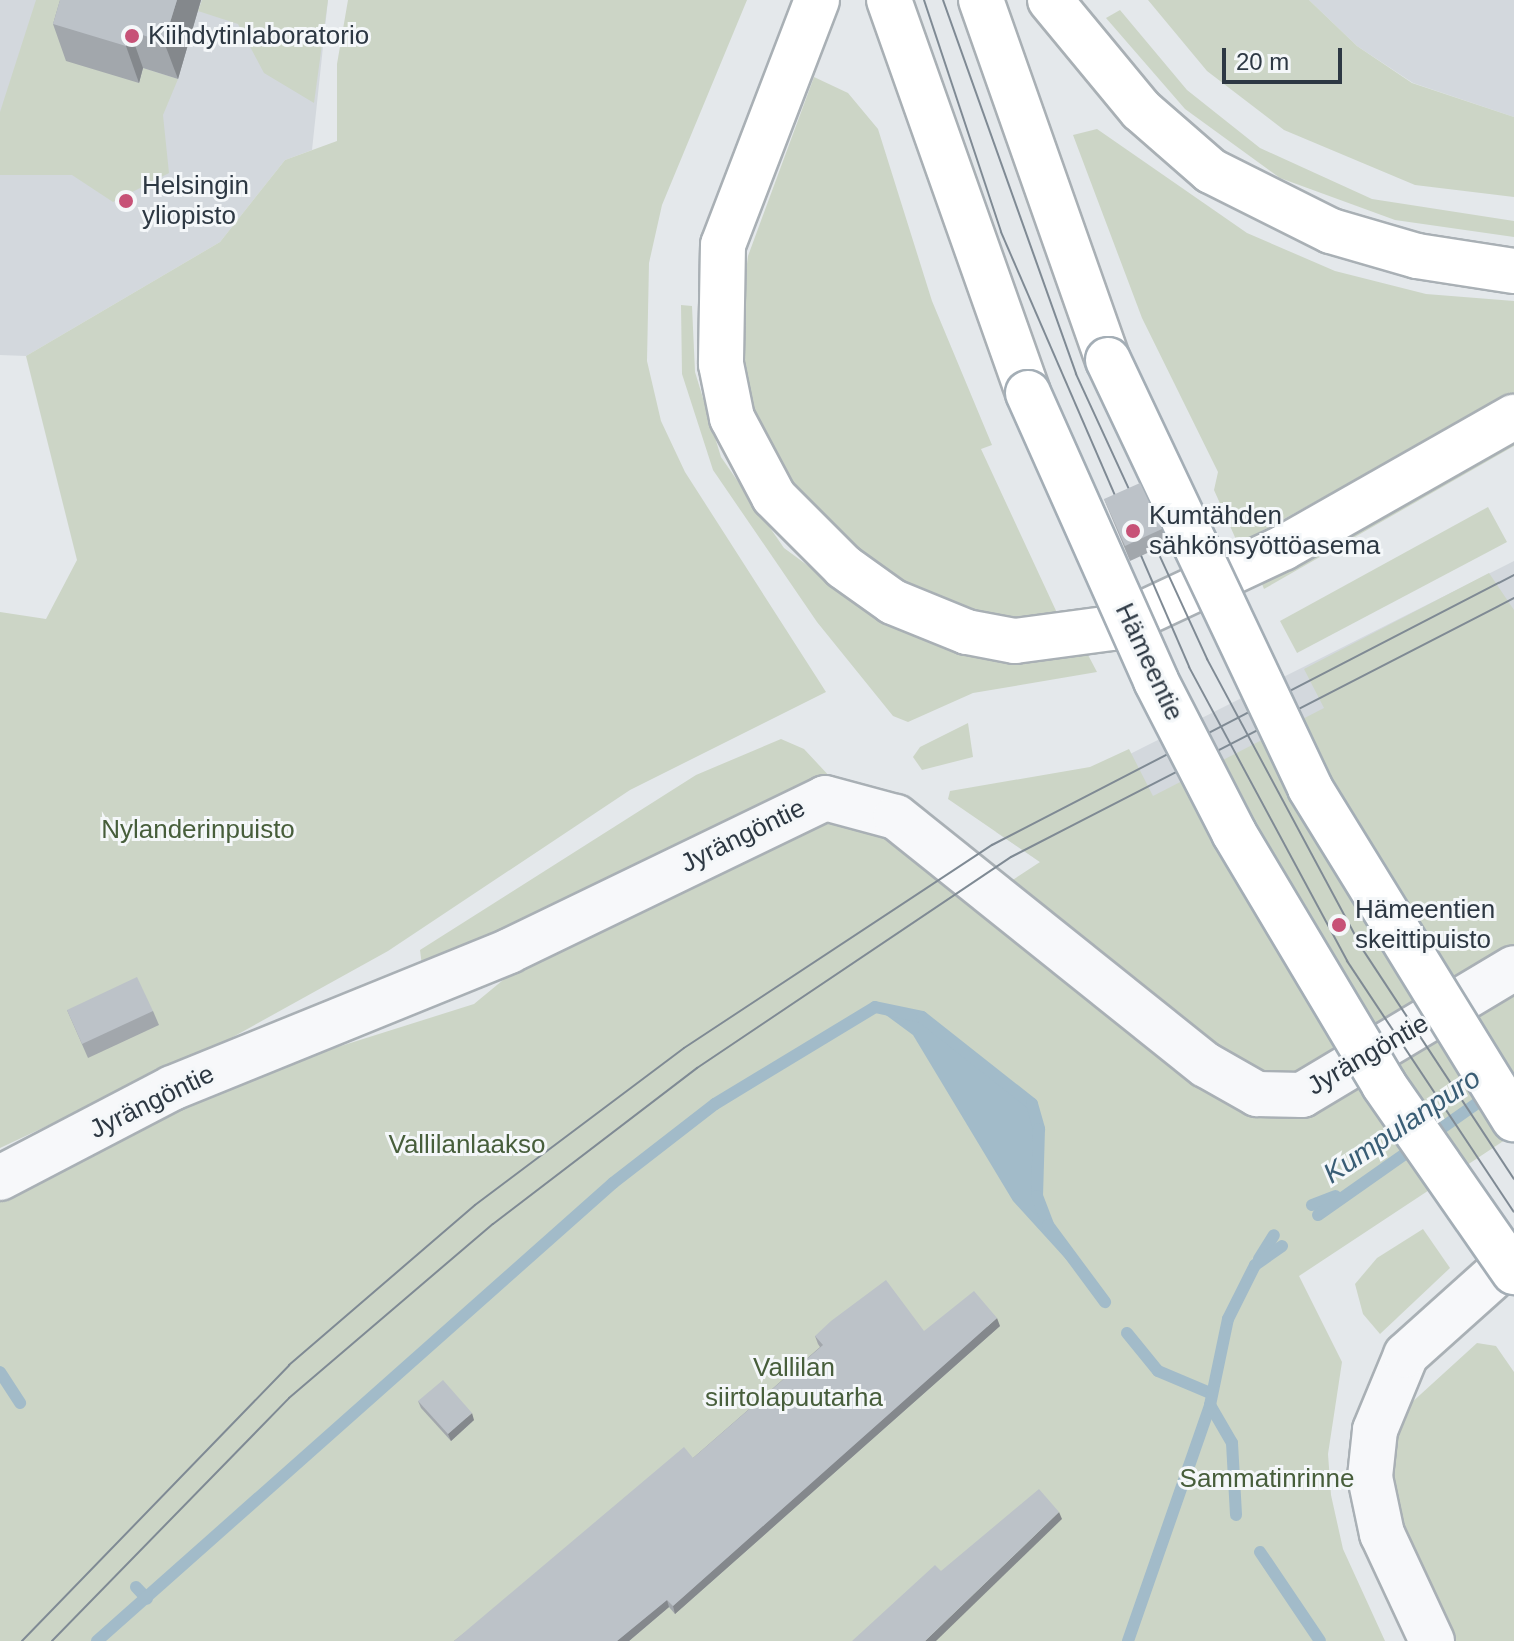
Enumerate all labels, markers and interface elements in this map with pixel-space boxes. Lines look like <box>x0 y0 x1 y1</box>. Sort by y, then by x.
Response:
place label: Kiihdytinlaboratorio <box>148 20 369 52</box>
marker: Kiihdytinlaboratorio <box>123 27 141 45</box>
scale bar <box>1226 32 1346 82</box>
text: 20 m <box>1236 48 1289 75</box>
place label: Helsingin yliopisto <box>142 170 249 232</box>
marker: Helsingin yliopisto <box>117 192 135 210</box>
place label: Kumtähden sähkönsyöttöasema <box>1149 500 1380 562</box>
marker: Kumtähden sähkönsyöttöasema <box>1124 522 1142 540</box>
street label: Hämeentie <box>1108 598 1190 726</box>
street label: Jyrängöntie <box>676 793 810 879</box>
park label: Nylanderinpuisto <box>101 814 295 846</box>
place label: Hämeentien skeittipuisto <box>1355 894 1495 956</box>
marker: Hämeentien skeittipuisto <box>1330 916 1348 934</box>
street label: Jyrängöntie <box>1302 1008 1434 1102</box>
street label: Jyrängöntie <box>85 1059 219 1145</box>
water label: Kumpulanpuro <box>1317 1061 1487 1191</box>
park label: Vallilanlaakso <box>388 1129 546 1161</box>
park label: Vallilan siirtolapuutarha <box>705 1352 883 1414</box>
park label: Sammatinrinne <box>1180 1463 1354 1495</box>

